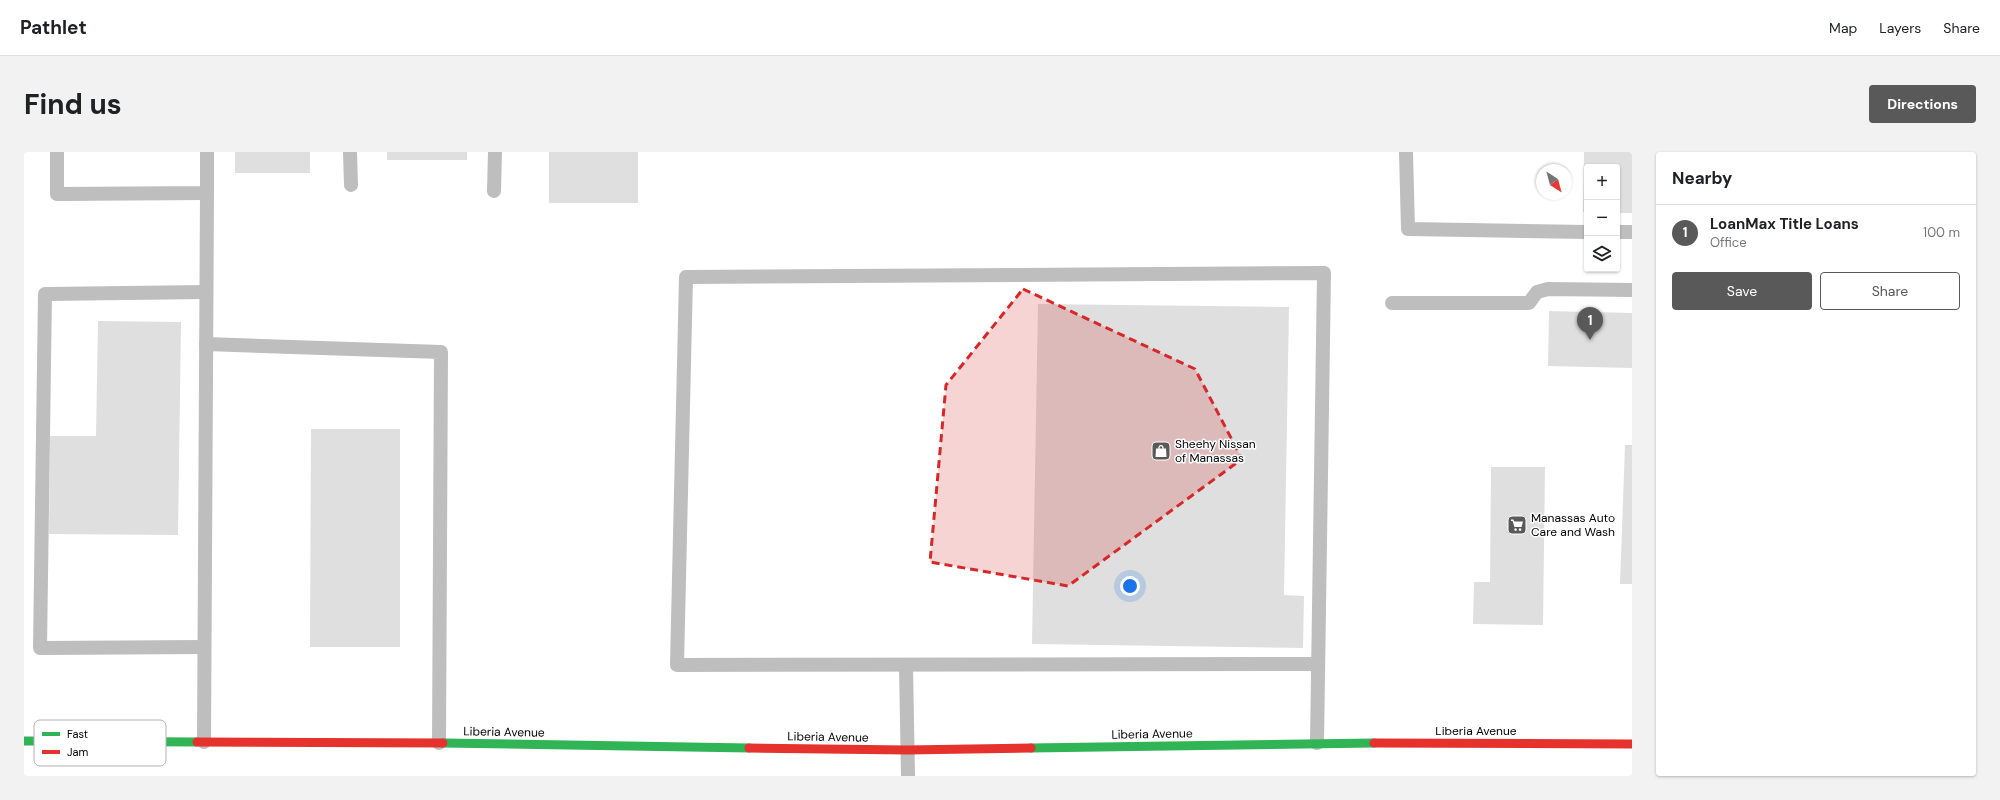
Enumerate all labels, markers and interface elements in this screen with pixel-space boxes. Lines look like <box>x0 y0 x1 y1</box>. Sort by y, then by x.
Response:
text: Pathlet <box>20 15 87 40</box>
text: Map <box>1829 19 1857 37</box>
text: Layers <box>1879 19 1921 37</box>
text: Share <box>1943 19 1980 37</box>
button: Directions <box>1869 85 1976 123</box>
text: Find us <box>24 86 122 123</box>
north arrow <box>1536 164 1572 200</box>
map controls <box>1584 164 1620 272</box>
button: + <box>1584 164 1620 200</box>
text: Nearby <box>1672 167 1732 189</box>
button: − <box>1584 200 1620 236</box>
text: LoanMax Title Loans <box>1710 214 1859 234</box>
text: 1 <box>1683 224 1687 241</box>
text: 100 m <box>1923 224 1960 241</box>
text: Office <box>1710 234 1747 251</box>
button: layers <box>1584 236 1620 272</box>
button: Save <box>1672 272 1812 310</box>
button: Share <box>1820 272 1960 310</box>
pin: 1 <box>1577 307 1603 340</box>
place label: Sheehy Nissan of Manassas <box>1175 436 1256 466</box>
shop icon: Sheehy Nissan of Manassas <box>1150 440 1172 462</box>
place label: Manassas Auto Care and Wash <box>1531 510 1615 540</box>
supermarket icon: Manassas Auto Care and Wash <box>1506 514 1528 536</box>
your location <box>1120 576 1140 596</box>
legend <box>34 720 166 766</box>
street label: Liberia Avenue <box>463 723 545 741</box>
street label: Liberia Avenue <box>1435 723 1517 739</box>
street label: Liberia Avenue <box>1111 725 1193 743</box>
text: Fast <box>67 727 88 741</box>
street label: Liberia Avenue <box>787 728 869 746</box>
text: Jam <box>67 745 88 759</box>

